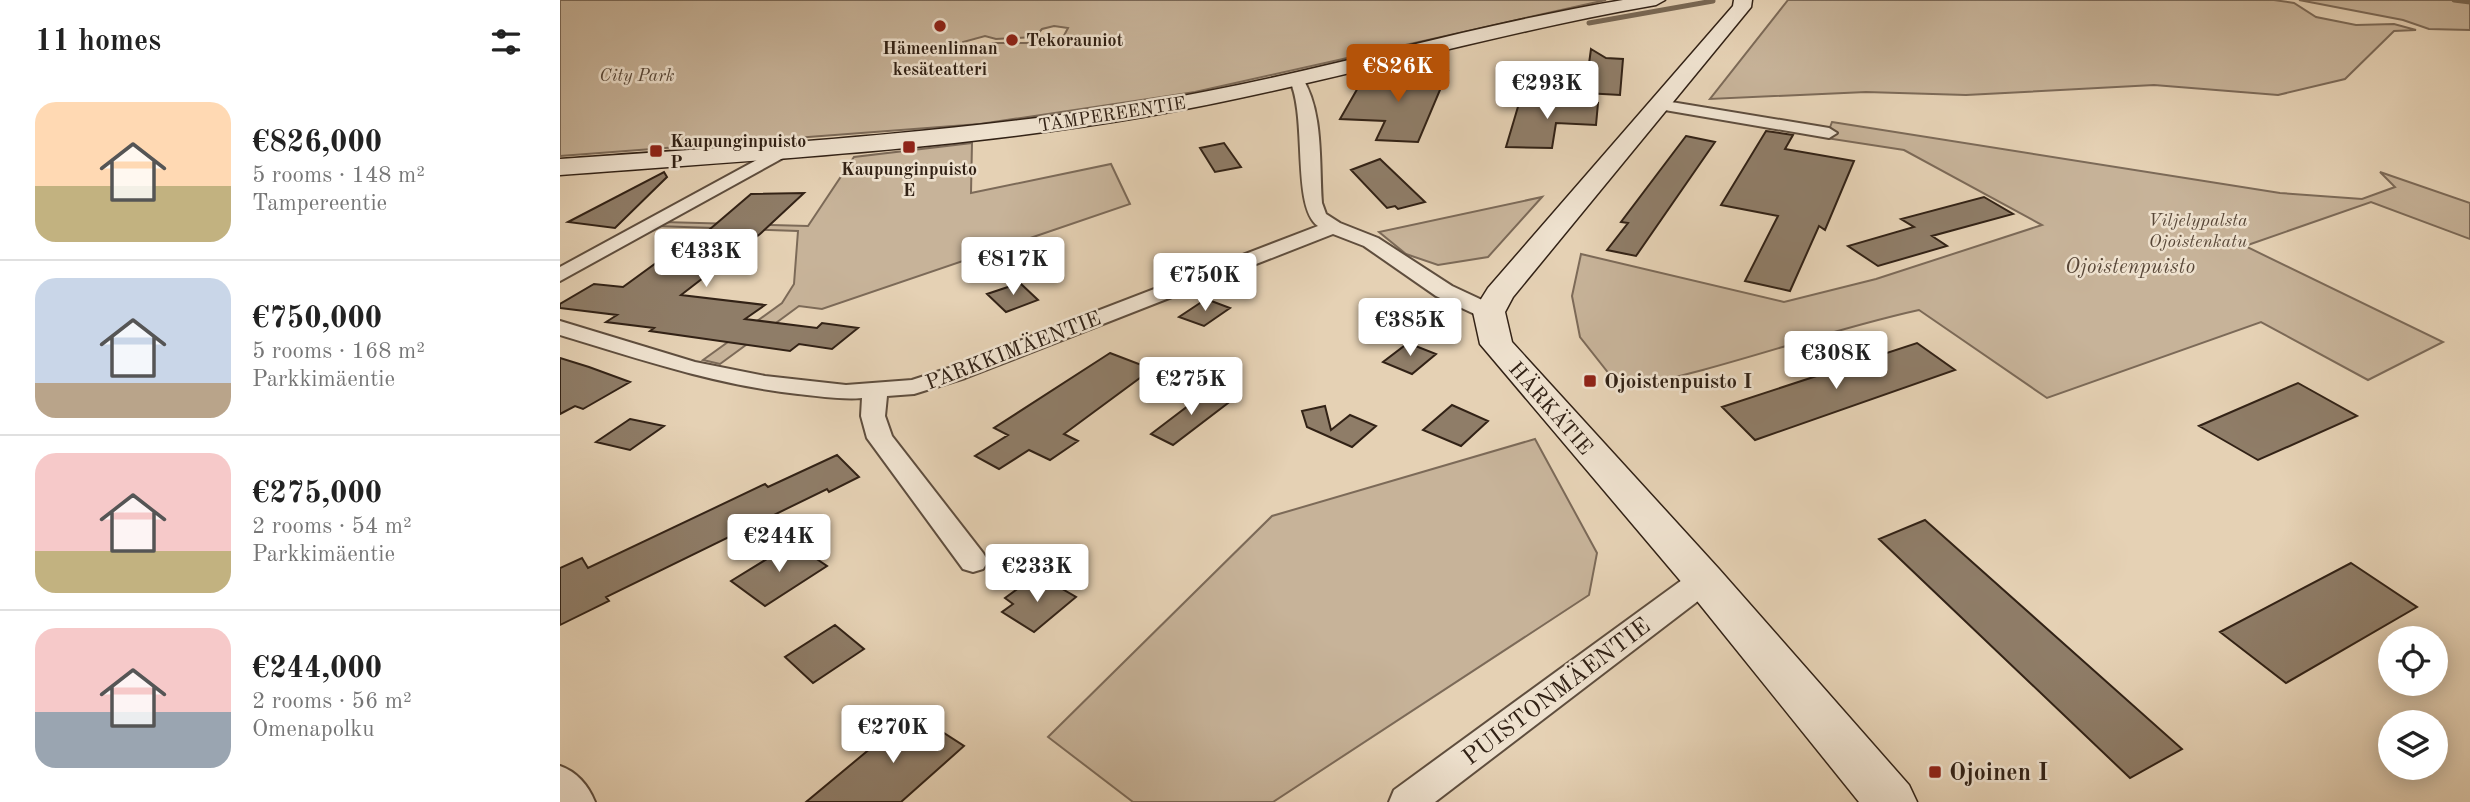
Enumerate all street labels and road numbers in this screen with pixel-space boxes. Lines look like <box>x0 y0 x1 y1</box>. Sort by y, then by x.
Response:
street label: TAMPEREENTIE <box>1037 94 1187 136</box>
street label: PARKKIMÄENTIE <box>922 305 1104 395</box>
street label: HÄRKÄTIE <box>1504 356 1599 459</box>
street label: PUISTONMÄENTIE <box>1457 612 1655 771</box>

